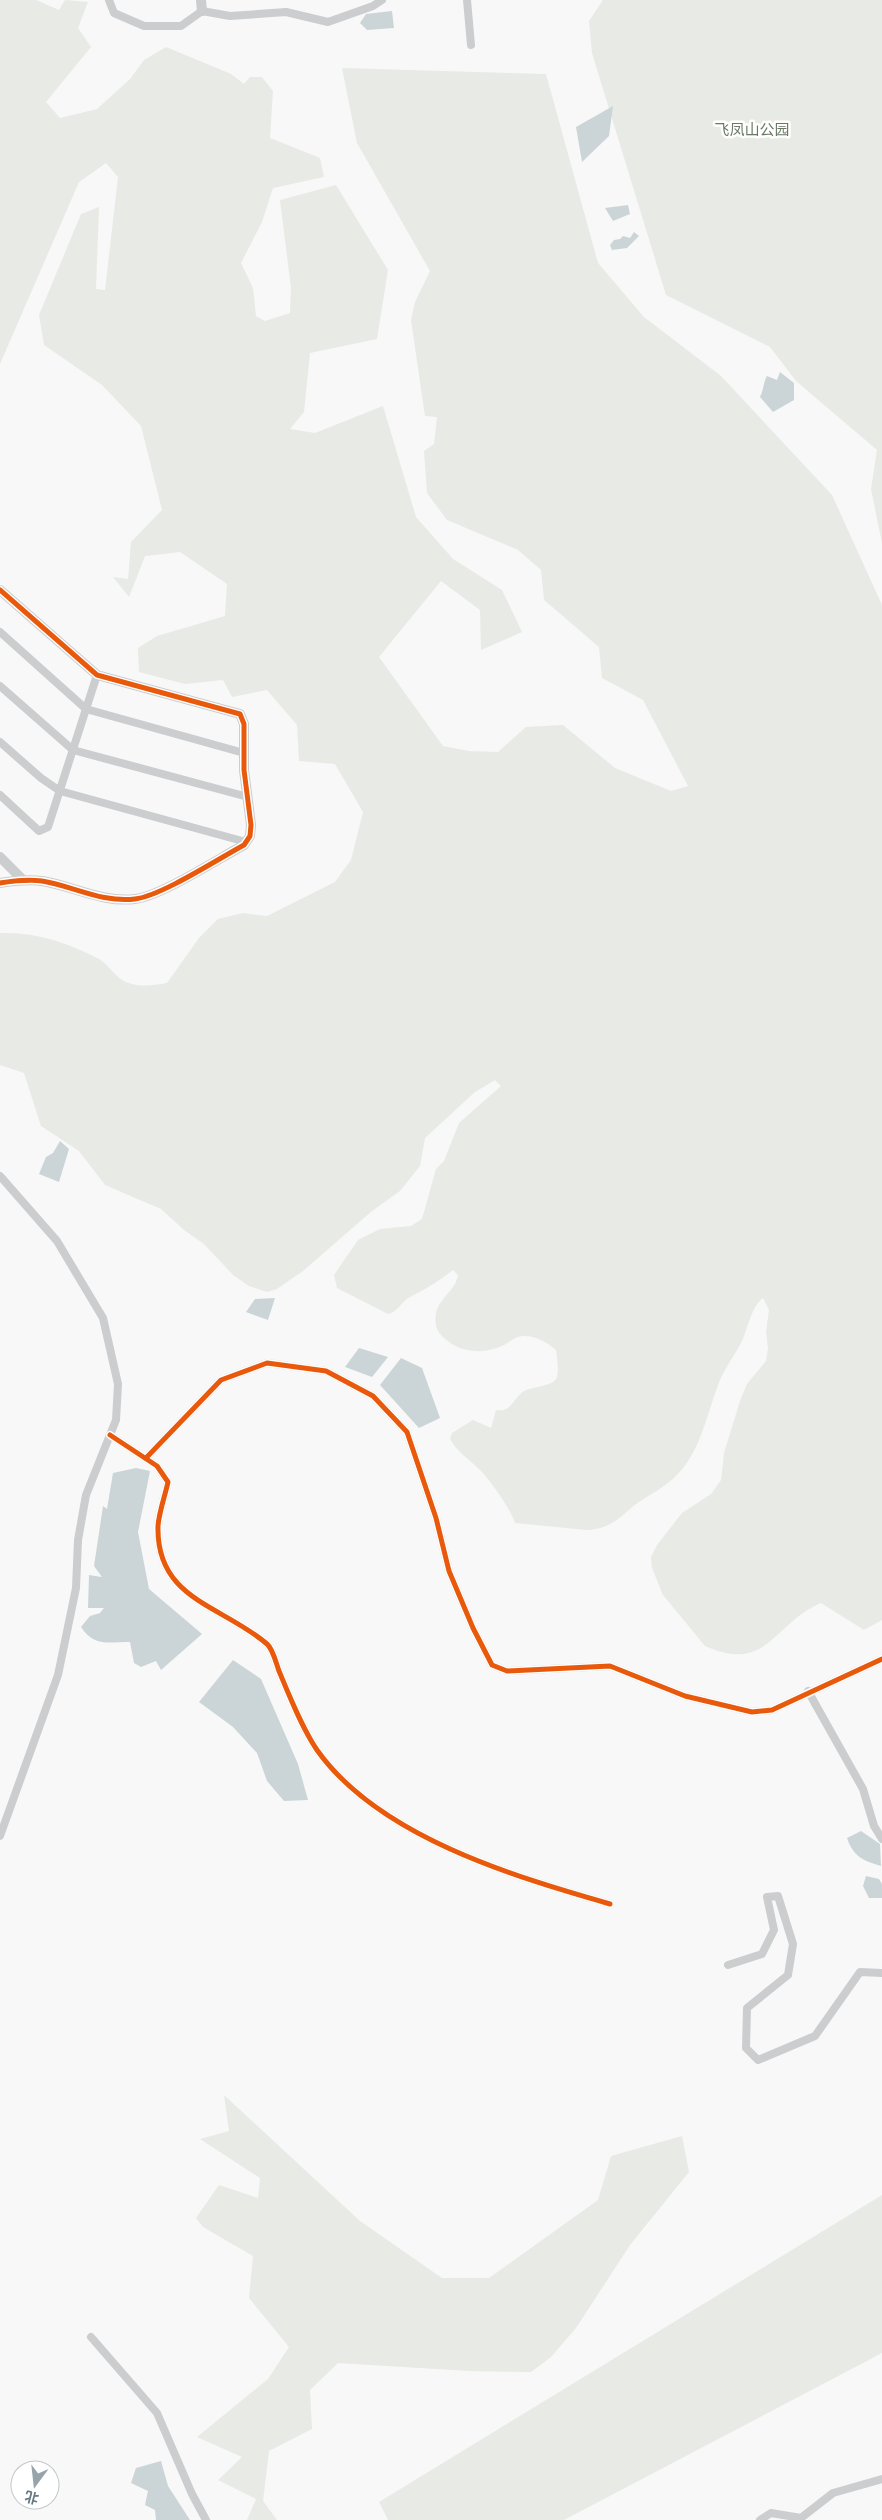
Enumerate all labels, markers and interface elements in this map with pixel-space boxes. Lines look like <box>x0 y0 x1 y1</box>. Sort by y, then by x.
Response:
park label: 飞凤山公园 <box>714 120 790 140</box>
north arrow <box>10 2460 60 2510</box>
text: 北 <box>23 2486 41 2508</box>

